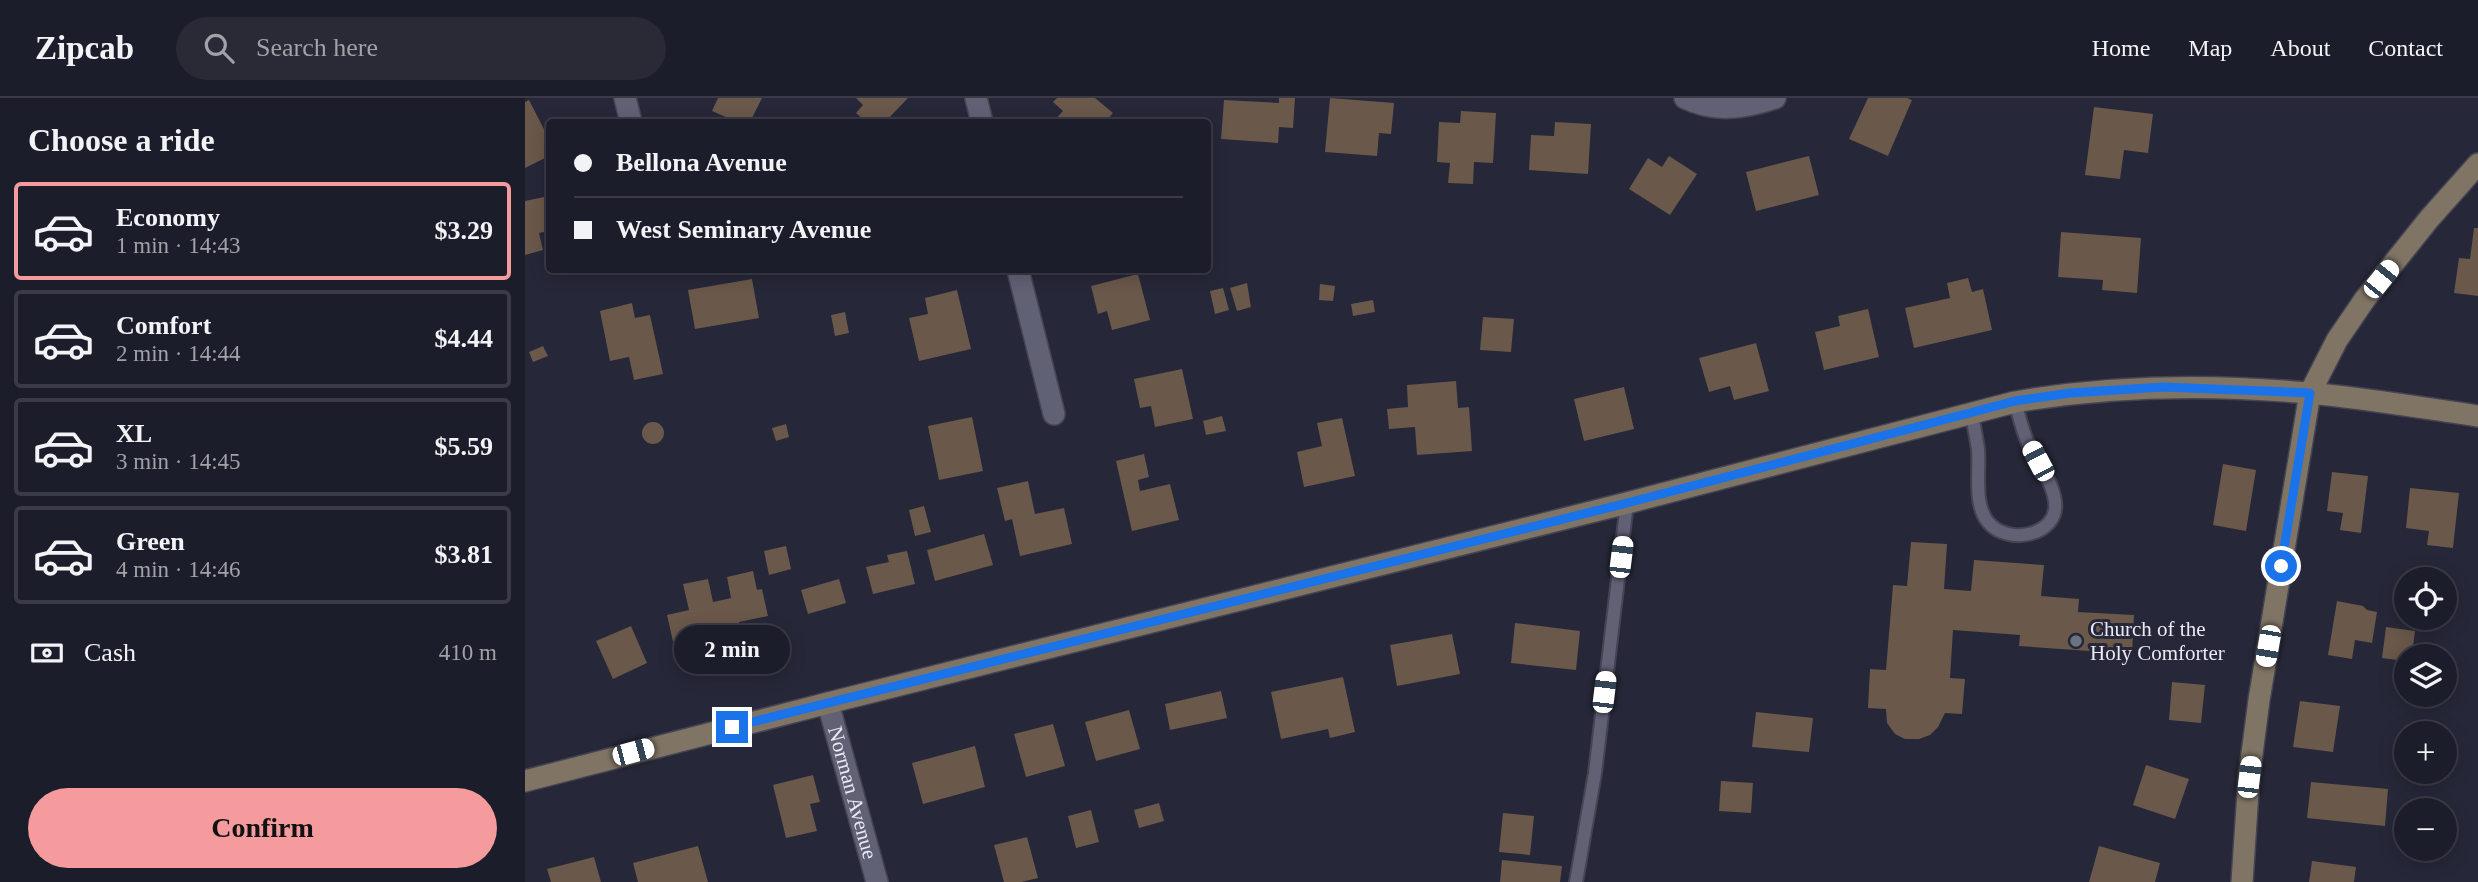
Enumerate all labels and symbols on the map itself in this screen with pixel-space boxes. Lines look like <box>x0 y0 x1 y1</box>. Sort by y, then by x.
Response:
car <box>2360 256 2403 302</box>
car <box>2019 438 2058 484</box>
car <box>1609 535 1634 579</box>
route start <box>2265 550 2297 582</box>
place label: Church of the Holy Comforter <box>2090 617 2225 665</box>
car <box>2255 623 2282 669</box>
callout: 2 min <box>674 626 790 674</box>
marker: Church of the Holy Comforter <box>2068 633 2084 649</box>
car <box>1592 670 1617 714</box>
route end <box>716 711 748 743</box>
street label: Norman Avenue <box>823 724 882 862</box>
car <box>610 736 657 768</box>
car <box>2237 755 2262 799</box>

